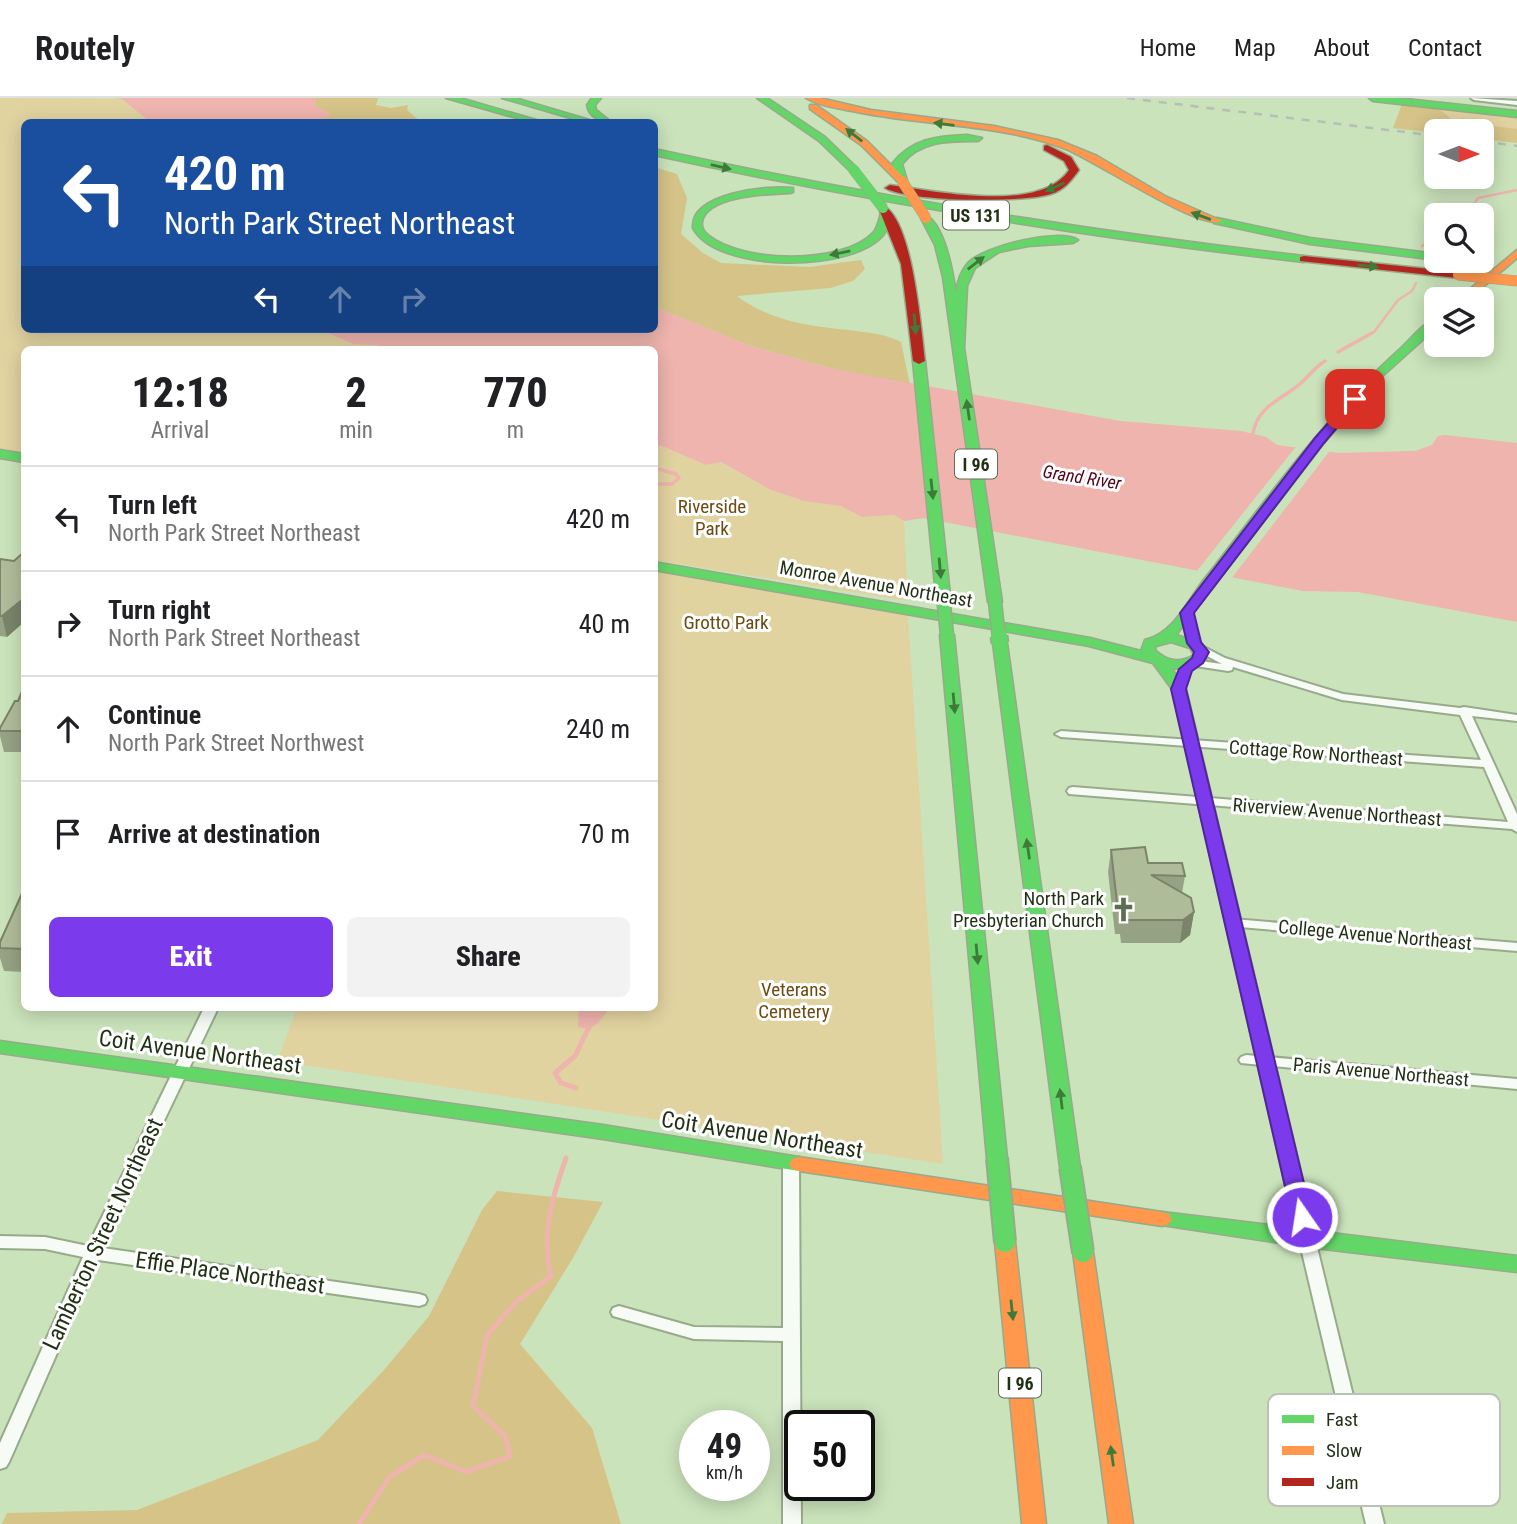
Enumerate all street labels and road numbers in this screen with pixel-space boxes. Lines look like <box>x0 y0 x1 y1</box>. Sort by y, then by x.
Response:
road number: US 131 <box>943 201 1009 230</box>
road number: I 96 <box>955 450 997 478</box>
street label: Monroe Avenue Northeast <box>778 556 974 612</box>
street label: Cottage Row Northeast <box>1228 735 1404 771</box>
street label: Riverview Avenue Northeast <box>1232 793 1442 831</box>
street label: College Avenue Northeast <box>1277 915 1473 955</box>
street label: Coit Avenue Northeast <box>97 1024 303 1080</box>
street label: Paris Avenue Northeast <box>1292 1053 1470 1091</box>
street label: Coit Avenue Northeast <box>659 1106 865 1164</box>
street label: Lamberton Street Northeast <box>37 1114 169 1354</box>
street label: Effie Place Northeast <box>134 1246 326 1300</box>
road number: I 96 <box>999 1368 1041 1398</box>

